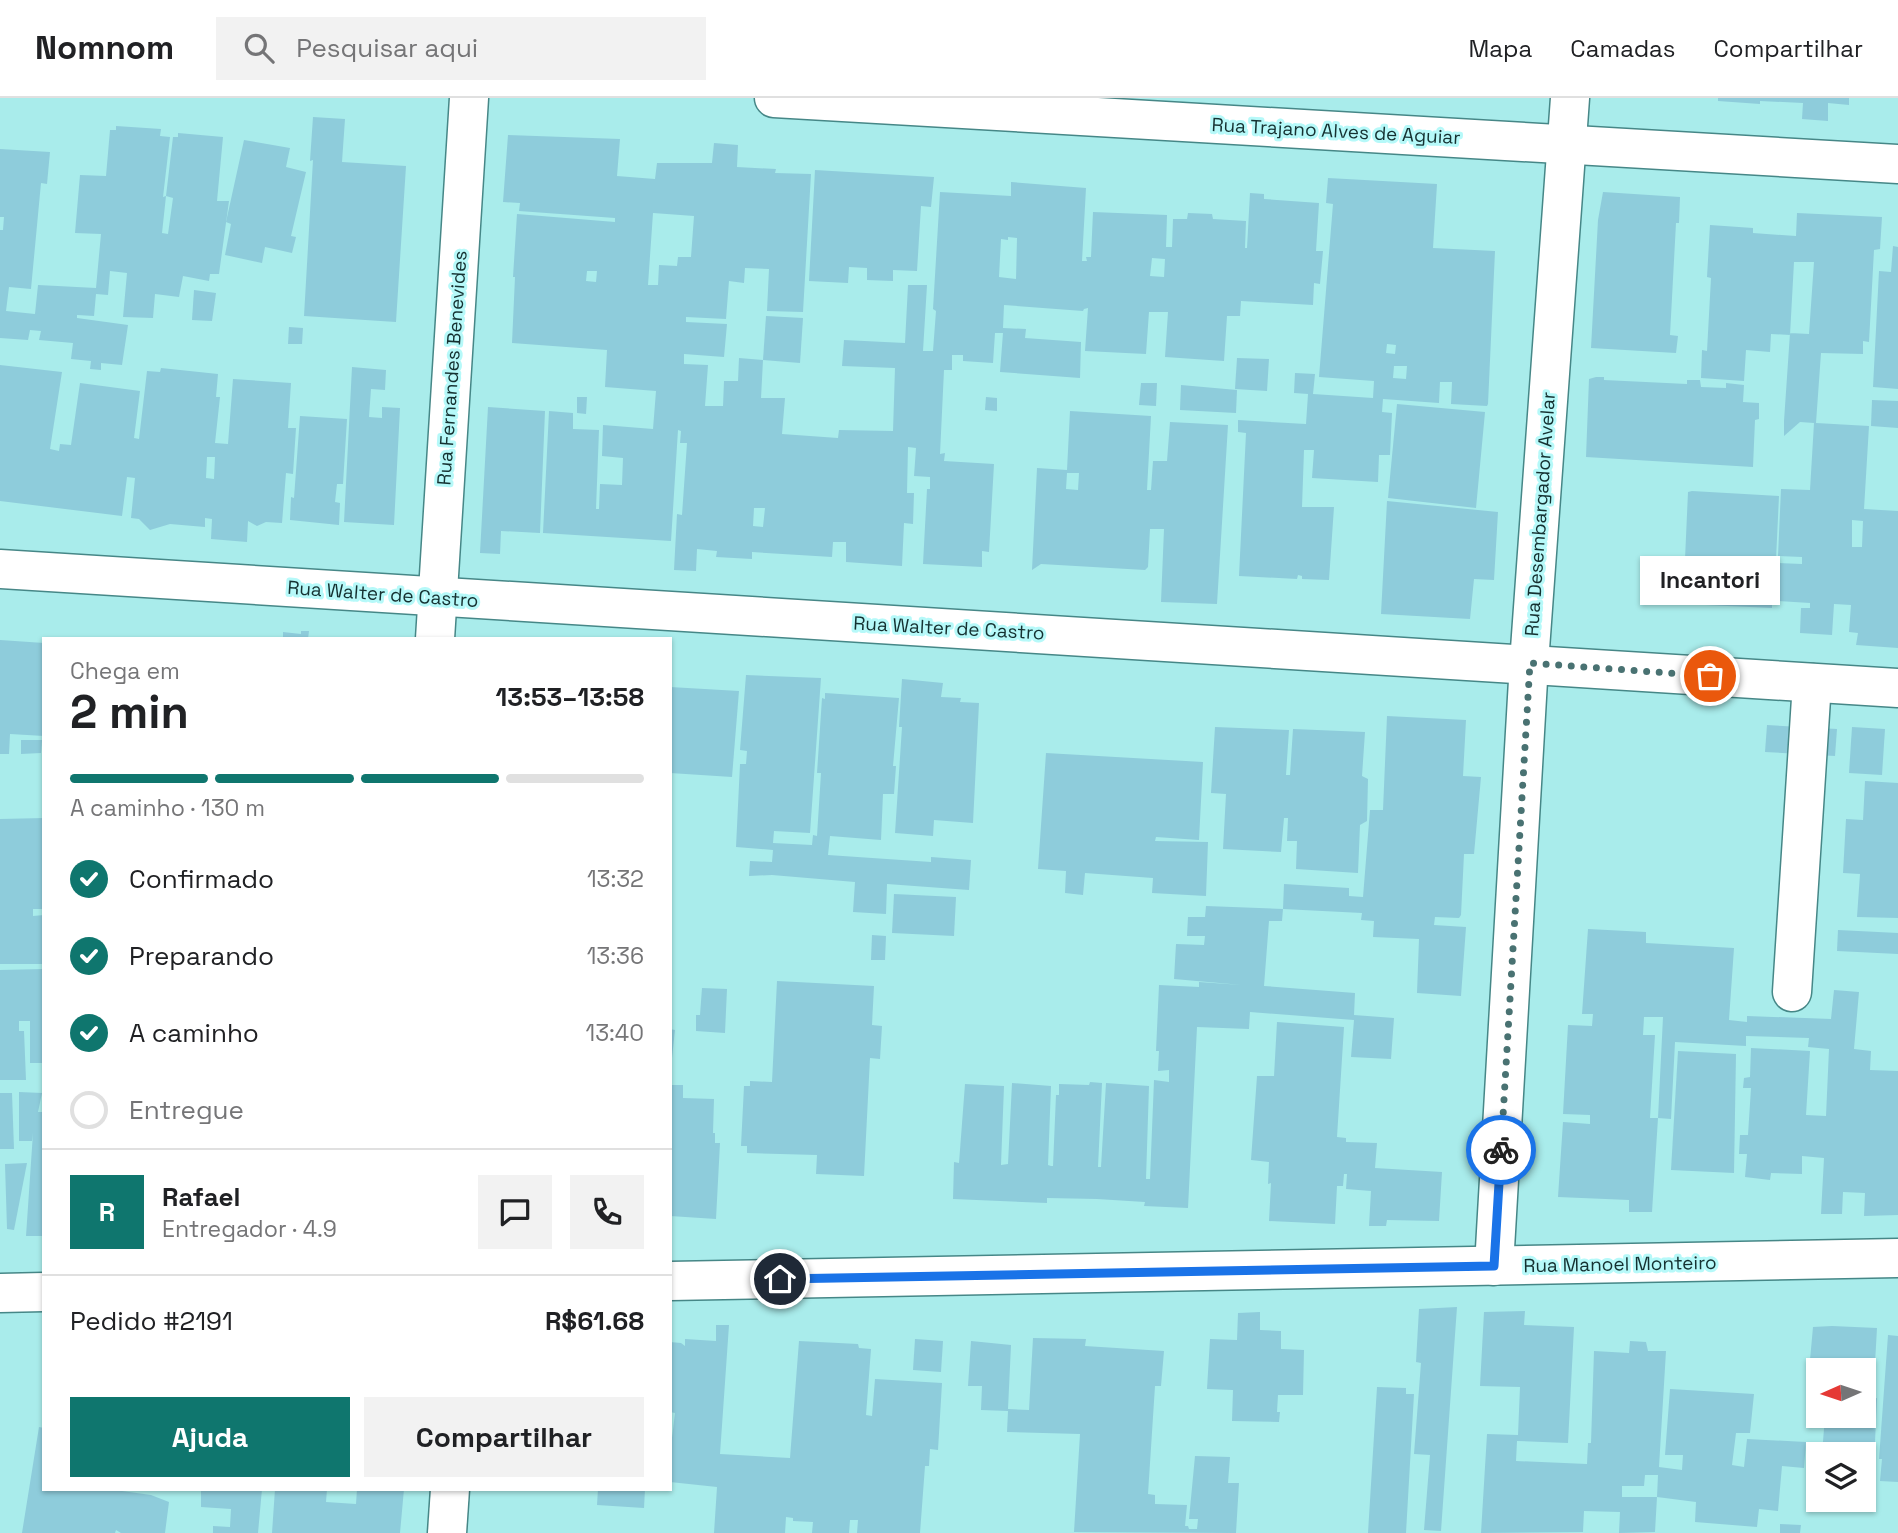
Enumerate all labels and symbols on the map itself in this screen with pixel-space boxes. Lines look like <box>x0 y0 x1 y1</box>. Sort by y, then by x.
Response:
street label: Rua Trajano Alves de Aguiar <box>1211 112 1461 150</box>
street label: Rua Fernandes Benevides <box>431 250 473 486</box>
street label: Rua Desembargador Avelar <box>1519 391 1561 637</box>
callout: Incantori <box>1640 557 1780 606</box>
street label: Rua Walter de Castro <box>287 575 479 613</box>
street label: Rua Walter de Castro <box>853 611 1045 645</box>
pin <box>1680 646 1740 706</box>
courier <box>1466 1115 1536 1185</box>
pin <box>750 1249 810 1309</box>
street label: Rua Manoel Monteiro <box>1523 1250 1717 1278</box>
north arrow <box>1806 1358 1876 1428</box>

